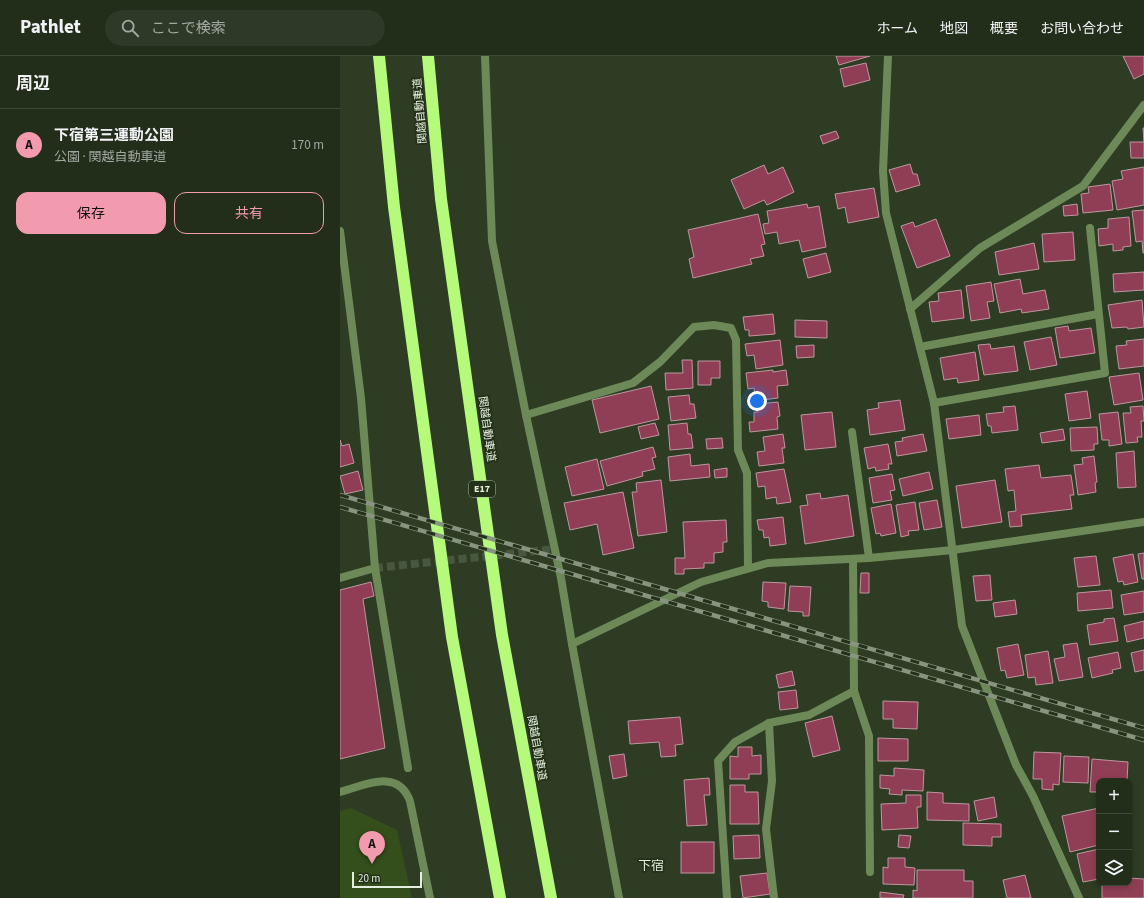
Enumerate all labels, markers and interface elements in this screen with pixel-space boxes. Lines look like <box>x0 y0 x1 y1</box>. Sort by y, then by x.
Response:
search box <box>105 10 385 46</box>
text: Pathlet <box>20 14 81 41</box>
icon: search <box>119 17 141 39</box>
text: ここで検索 <box>151 18 226 39</box>
text: ホーム <box>876 19 918 39</box>
text: 地図 <box>940 19 968 39</box>
text: 概要 <box>990 19 1018 39</box>
text: お問い合わせ <box>1040 19 1124 39</box>
text: 周辺 <box>16 72 50 96</box>
street label: 関越自動車道 <box>410 77 430 145</box>
text: 下宿第三運動公園 <box>54 125 174 146</box>
text: A <box>25 136 33 154</box>
text: 170 m <box>291 136 324 154</box>
text: 公園 · 関越自動車道 <box>54 148 166 166</box>
button: 保存 <box>16 192 166 234</box>
button: 共有 <box>174 192 324 234</box>
your location <box>747 391 767 411</box>
street label: 関越自動車道 <box>475 395 499 463</box>
road number: E17 <box>469 481 495 497</box>
street label: 関越自動車道 <box>524 714 550 782</box>
map controls <box>1096 778 1132 886</box>
button: + <box>1096 778 1132 814</box>
button: − <box>1096 814 1132 850</box>
pin: A <box>359 831 385 864</box>
button: layers <box>1096 850 1132 886</box>
district label: 下宿 <box>638 857 664 875</box>
scale bar <box>352 870 422 889</box>
text: 20 m <box>358 871 380 886</box>

